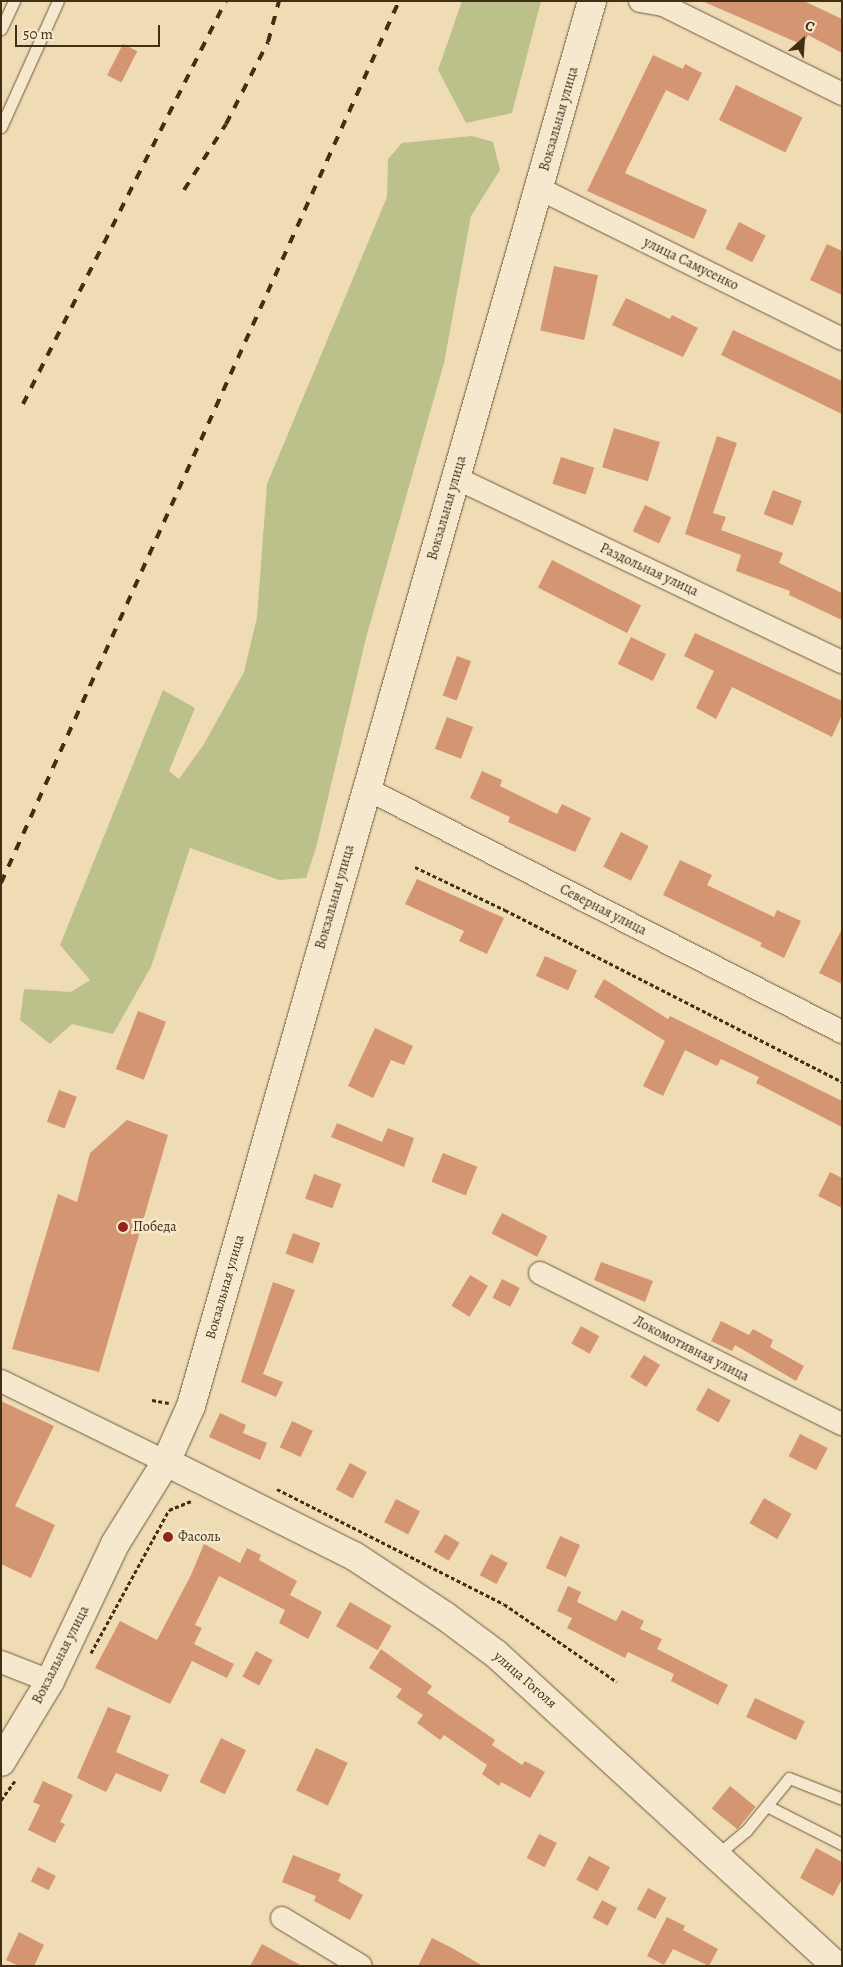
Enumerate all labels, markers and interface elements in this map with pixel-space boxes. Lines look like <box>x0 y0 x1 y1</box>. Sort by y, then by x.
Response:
scale bar <box>18 15 162 47</box>
north arrow <box>778 15 828 65</box>
text: С <box>802 16 818 36</box>
text: 50 m <box>23 24 53 44</box>
street label: Вокзальная улица <box>536 65 582 173</box>
street label: улица Самусенко <box>641 234 741 294</box>
street label: Вокзальная улица <box>424 454 470 562</box>
street label: Раздольная улица <box>597 540 701 600</box>
street label: Вокзальная улица <box>312 843 358 951</box>
street label: Северная улица <box>557 881 649 939</box>
place label: Победа <box>133 1219 177 1235</box>
marker: Победа <box>117 1221 129 1233</box>
street label: Вокзальная улица <box>202 1233 248 1341</box>
street label: Локомотивная улица <box>630 1313 752 1385</box>
place label: Фасоль <box>178 1529 220 1545</box>
marker: Фасоль <box>162 1531 174 1543</box>
street label: Вокзальная улица <box>29 1603 93 1707</box>
street label: улица Гоголя <box>490 1648 560 1712</box>

